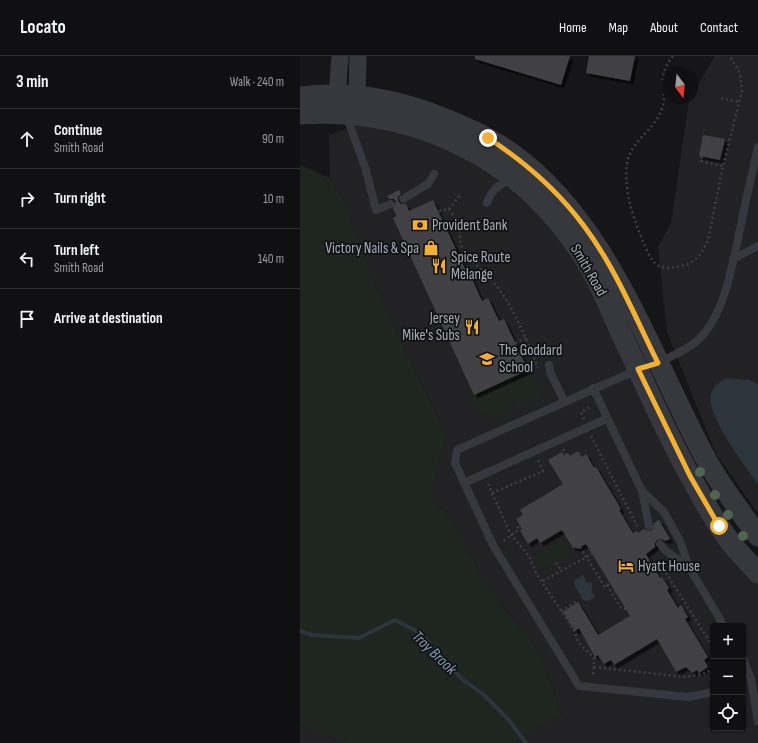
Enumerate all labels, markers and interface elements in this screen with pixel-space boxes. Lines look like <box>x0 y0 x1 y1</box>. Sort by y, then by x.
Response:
text: Locato <box>20 16 66 39</box>
text: Home <box>559 19 587 36</box>
text: Map <box>609 19 628 36</box>
text: About <box>650 19 678 36</box>
text: Contact <box>700 19 738 36</box>
north arrow <box>662 68 698 104</box>
text: 3 min <box>16 72 49 92</box>
text: Walk · 240 m <box>230 74 284 90</box>
text: Continue <box>54 121 103 140</box>
icon: ahead <box>16 128 38 150</box>
route end <box>479 129 497 147</box>
text: 90 m <box>262 131 284 147</box>
text: Smith Road <box>54 140 104 156</box>
icon: right <box>16 188 38 210</box>
text: Turn right <box>54 189 106 208</box>
text: 10 m <box>263 191 284 207</box>
bank icon: Provident Bank <box>411 216 429 234</box>
place label: Provident Bank <box>432 216 508 235</box>
place label: Victory Nails & Spa <box>325 239 419 258</box>
shop icon: Victory Nails & Spa <box>422 239 440 257</box>
text: Turn left <box>54 241 99 260</box>
street label: Smith Road <box>566 241 611 300</box>
icon: left <box>16 248 38 270</box>
place label: Spice Route Melange <box>451 248 511 284</box>
text: 140 m <box>258 251 284 267</box>
restaurant icon: Spice Route Melange <box>430 257 448 275</box>
text: Smith Road <box>54 260 104 276</box>
icon: arrive <box>16 308 38 330</box>
text: Arrive at destination <box>54 309 163 328</box>
place label: Jersey Mike's Subs <box>402 309 460 345</box>
restaurant icon: Jersey Mike's Subs <box>463 318 481 336</box>
place label: The Goddard School <box>499 341 562 377</box>
school or university icon: The Goddard School <box>478 350 496 368</box>
route start <box>710 517 728 535</box>
hotel icon: Hyatt House <box>617 557 635 575</box>
place label: Hyatt House <box>638 557 700 576</box>
map controls <box>710 623 746 731</box>
button: + <box>710 623 746 659</box>
water label: Troy Brook <box>408 627 461 680</box>
button: − <box>710 659 746 695</box>
button: locate <box>710 695 746 731</box>

